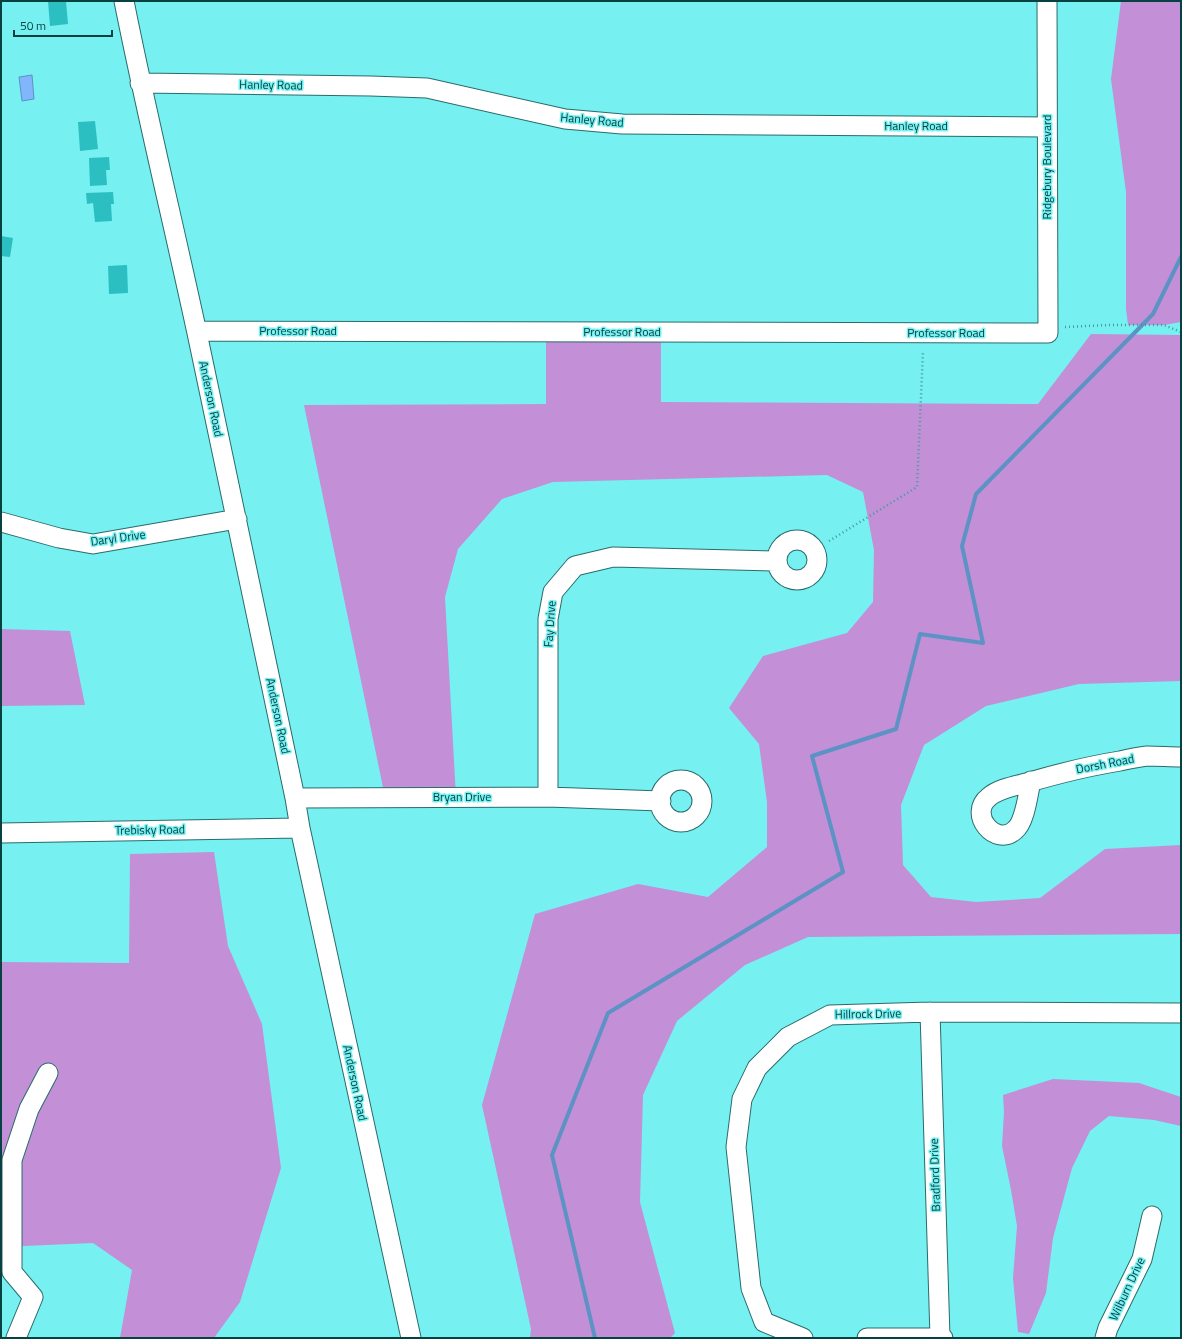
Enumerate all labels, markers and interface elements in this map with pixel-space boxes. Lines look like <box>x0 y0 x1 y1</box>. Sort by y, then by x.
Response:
scale bar <box>14 12 112 38</box>
text: 50 m <box>20 16 46 35</box>
street label: Hanley Road <box>239 74 303 95</box>
street label: Hanley Road <box>559 107 625 132</box>
street label: Ridgebury Boulevard <box>1037 115 1056 219</box>
street label: Hanley Road <box>884 116 948 135</box>
street label: Professor Road <box>259 321 337 340</box>
street label: Professor Road <box>583 322 661 341</box>
street label: Professor Road <box>907 323 985 342</box>
street label: Anderson Road <box>194 359 229 439</box>
street label: Daryl Drive <box>89 524 147 551</box>
street label: Fay Drive <box>538 600 561 648</box>
street label: Anderson Road <box>261 676 296 756</box>
street label: Dorsh Road <box>1074 749 1136 778</box>
street label: Bryan Drive <box>433 787 491 806</box>
street label: Trebisky Road <box>115 819 185 840</box>
street label: Hillrock Drive <box>835 1003 901 1024</box>
street label: Anderson Road <box>338 1043 373 1123</box>
street label: Bradford Drive <box>924 1138 945 1212</box>
street label: Wilburn Drive <box>1104 1254 1150 1324</box>

